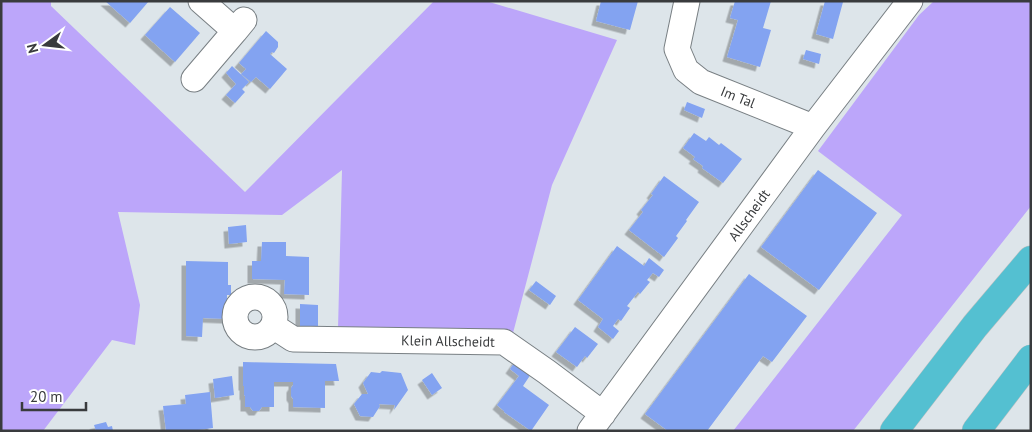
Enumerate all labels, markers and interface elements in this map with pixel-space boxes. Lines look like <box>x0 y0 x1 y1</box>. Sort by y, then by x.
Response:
north arrow <box>20 20 70 70</box>
text: N <box>23 42 42 55</box>
street label: Im Tal <box>718 82 758 112</box>
street label: Allscheidt <box>724 185 774 244</box>
street label: Klein Allscheidt <box>401 331 495 351</box>
scale bar <box>22 380 86 412</box>
text: 20 m <box>30 387 63 406</box>

